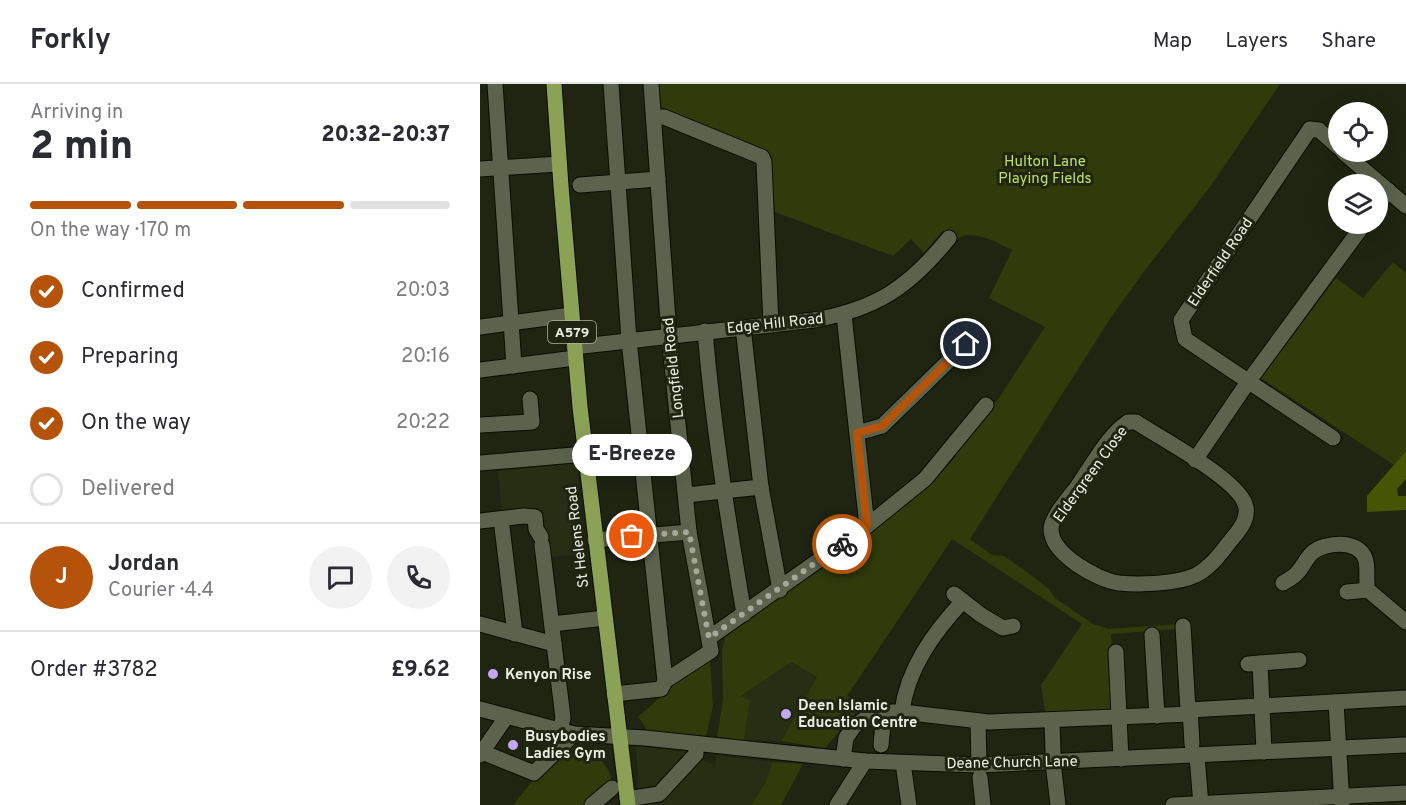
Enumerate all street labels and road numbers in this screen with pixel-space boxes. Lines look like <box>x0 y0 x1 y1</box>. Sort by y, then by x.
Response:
street label: Elderfield Road <box>1185 215 1258 311</box>
street label: Edge Hill Road <box>726 310 825 339</box>
street label: Longfield Road <box>660 316 689 419</box>
road number: A579 <box>548 321 596 343</box>
street label: Eldergreen Close <box>1050 423 1133 527</box>
street label: St Helens Road <box>563 485 594 589</box>
street label: Deane Church Lane <box>946 753 1078 774</box>

